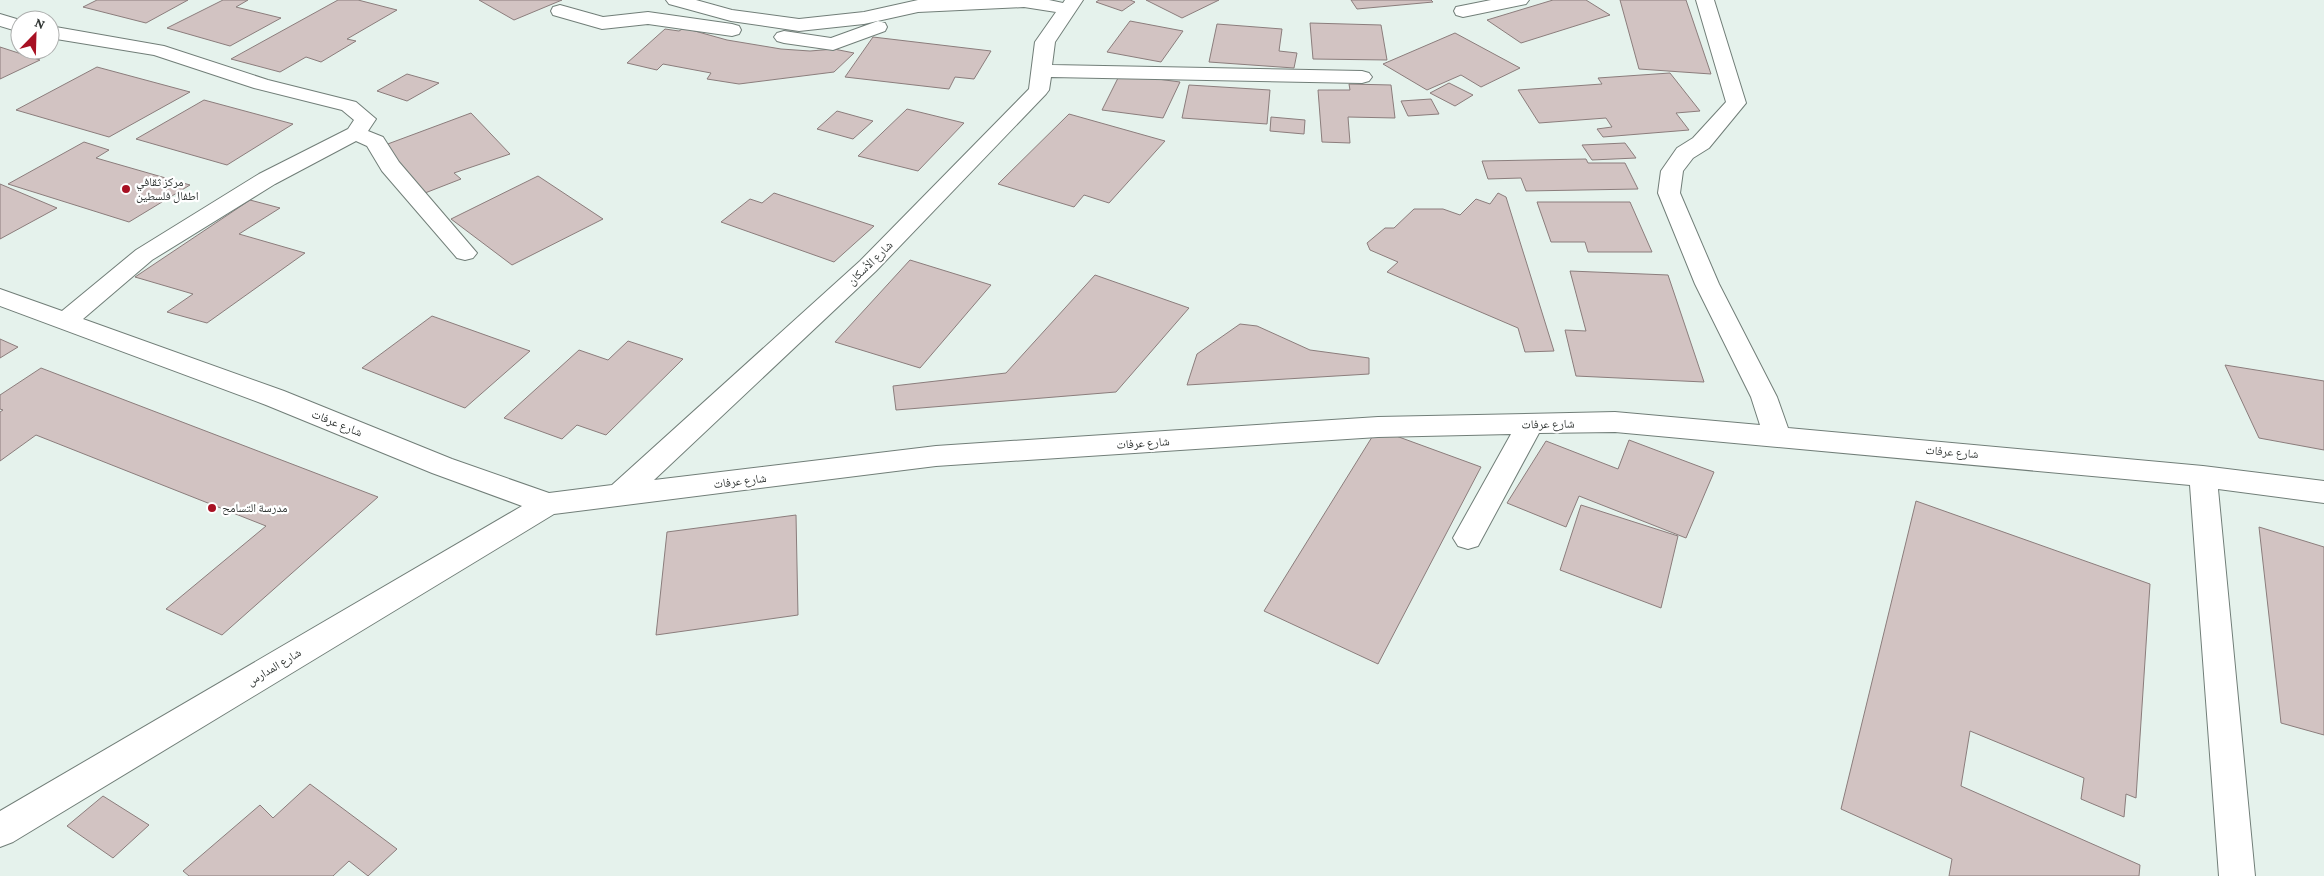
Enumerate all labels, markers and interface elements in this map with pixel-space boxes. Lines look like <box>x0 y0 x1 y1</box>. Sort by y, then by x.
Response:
north arrow <box>10 10 60 60</box>
text: N <box>33 14 48 32</box>
place label: مركز ثقافي اطفال فلسطين <box>136 175 199 203</box>
marker: مركز ثقافي اطفال فلسطين <box>120 183 132 195</box>
street label: شارع الأسكان <box>844 238 896 289</box>
street label: شارع عرفات <box>309 407 364 440</box>
street label: شارع عرفات <box>1521 417 1575 432</box>
street label: شارع عرفات <box>1116 434 1170 453</box>
street label: شارع عرفات <box>1925 443 1979 462</box>
street label: شارع عرفات <box>713 471 768 492</box>
place label: مدرسة التسامح <box>222 501 288 515</box>
marker: مدرسة التسامح <box>206 502 218 514</box>
street label: شارع المدارس <box>244 645 304 690</box>

